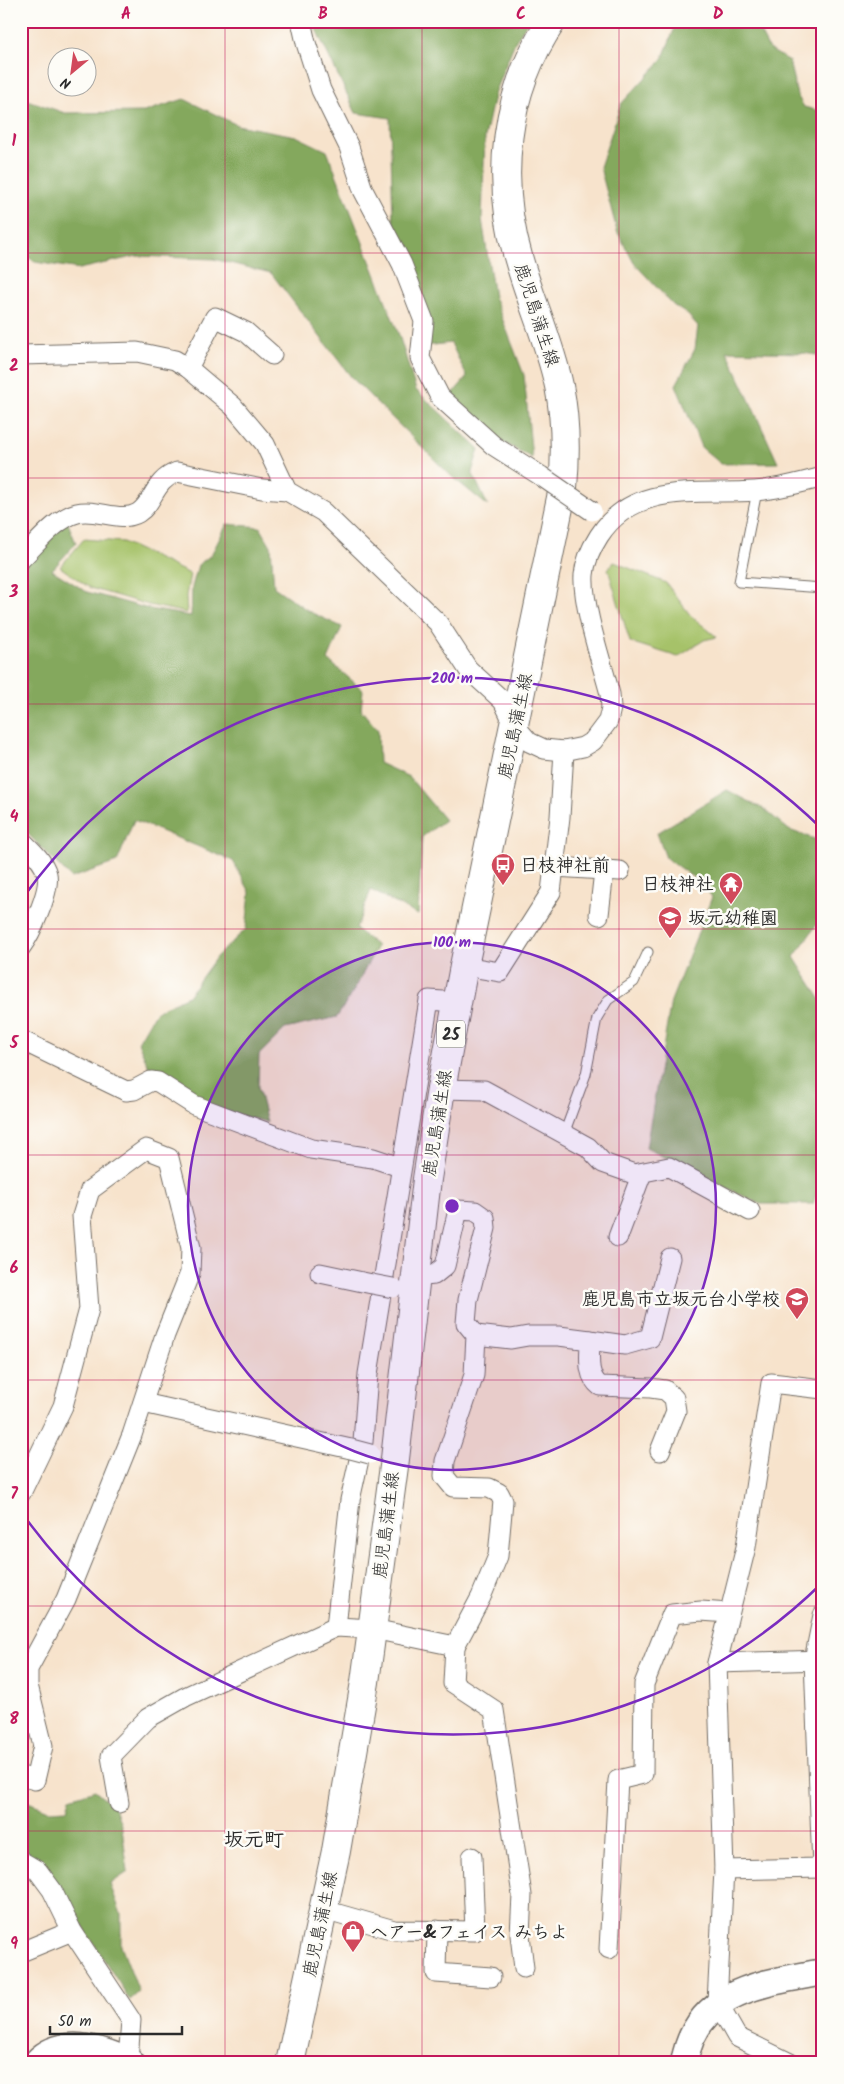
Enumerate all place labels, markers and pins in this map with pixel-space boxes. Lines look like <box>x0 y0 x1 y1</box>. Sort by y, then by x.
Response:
bus stop icon: 日枝神社前 <box>490 852 516 886</box>
place label: 日枝神社前 <box>520 852 610 881</box>
place label: 日枝神社 <box>642 871 714 900</box>
temple icon: 日枝神社 <box>718 871 744 905</box>
school or university icon: 坂元幼稚園 <box>657 905 683 939</box>
place label: 坂元幼稚園 <box>688 905 778 934</box>
centre of rings <box>443 1197 461 1215</box>
place label: 鹿児島市立坂元台小学校 <box>582 1286 780 1315</box>
school or university icon: 鹿児島市立坂元台小学校 <box>784 1286 810 1320</box>
shop icon: ヘアー&フェイス みちよ <box>340 1919 366 1953</box>
place label: ヘアー&フェイス みちよ <box>370 1919 568 1948</box>

